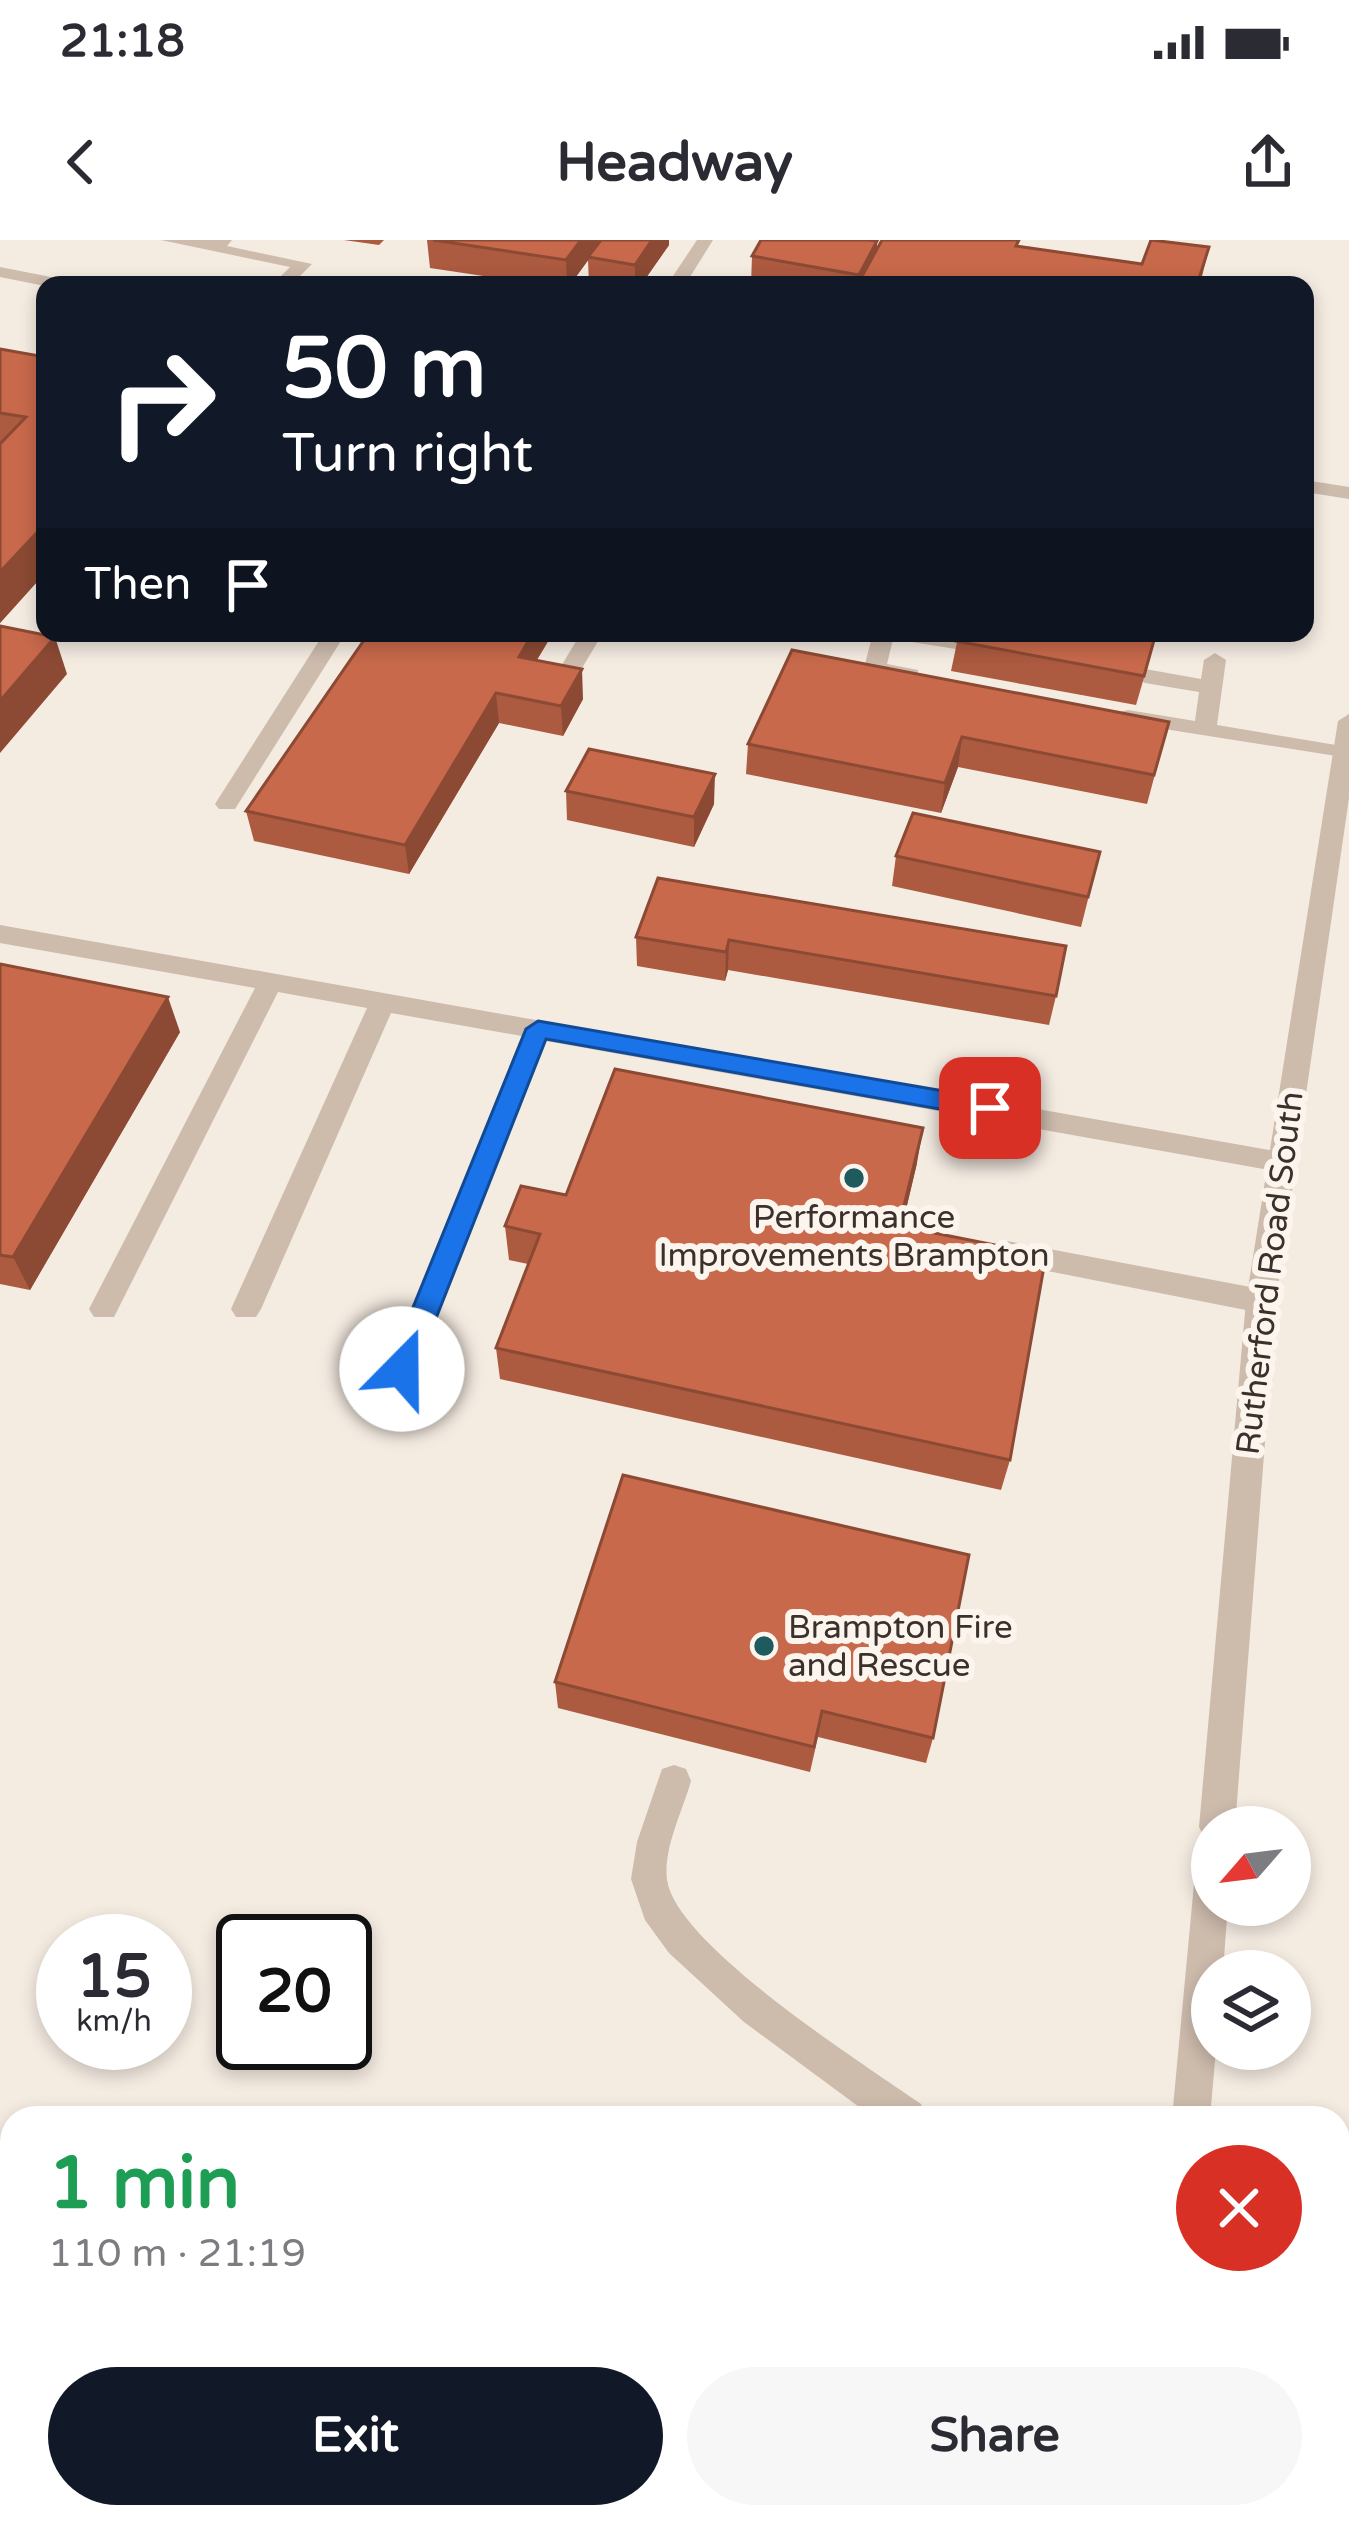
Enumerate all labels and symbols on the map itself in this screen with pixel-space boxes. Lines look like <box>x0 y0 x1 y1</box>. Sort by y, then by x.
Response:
pin <box>939 1057 1041 1159</box>
street label: Rutherford Road South <box>1228 1089 1312 1457</box>
marker: Performance Improvements Brampton <box>841 1165 867 1191</box>
place label: Performance Improvements Brampton <box>658 1198 1050 1275</box>
position arrow <box>339 1306 465 1432</box>
place label: Brampton Fire and Rescue <box>788 1608 1013 1685</box>
marker: Brampton Fire and Rescue <box>751 1633 777 1659</box>
north arrow <box>1191 1806 1311 1926</box>
speed limit sign: 20 <box>216 1914 372 2070</box>

